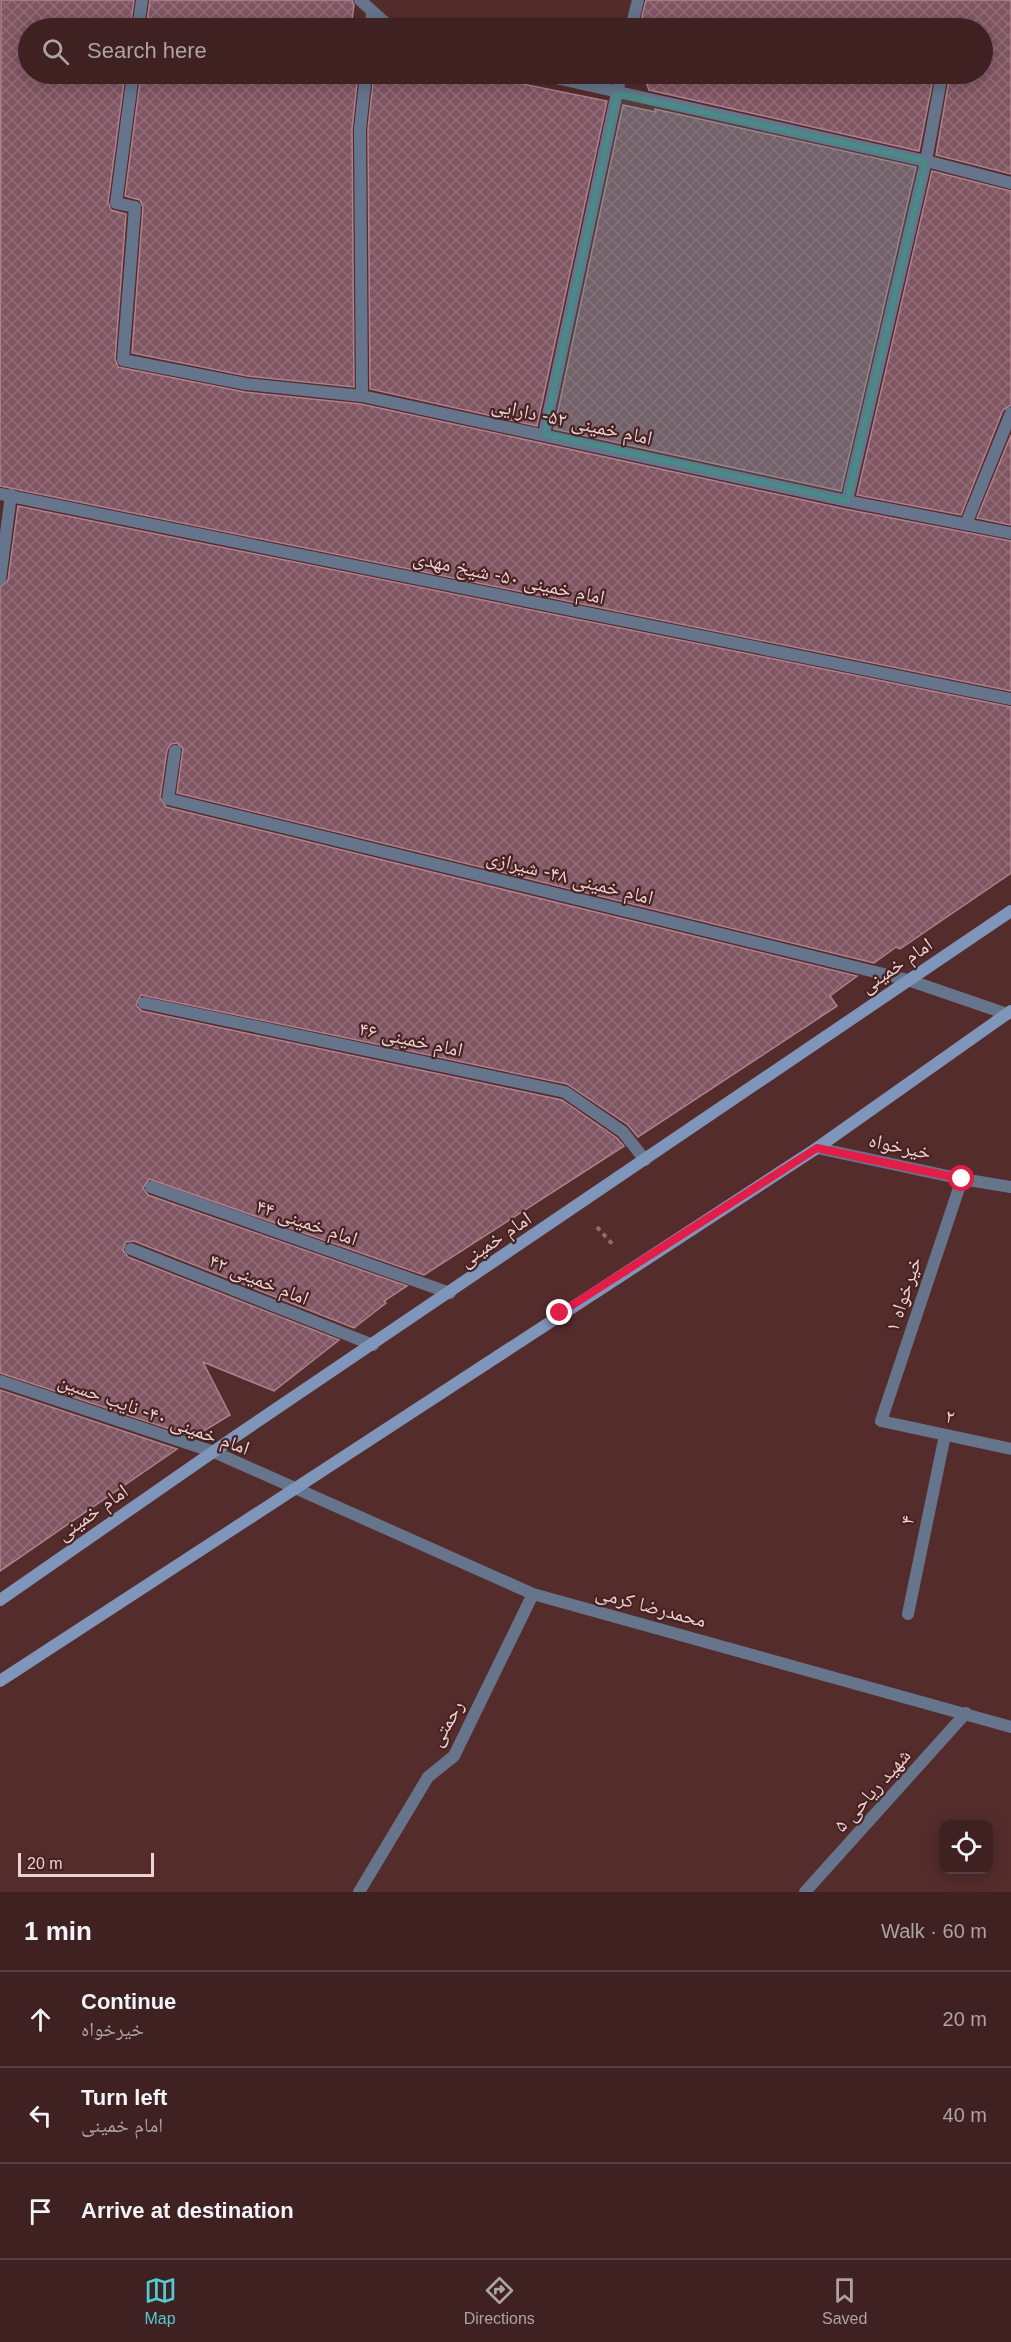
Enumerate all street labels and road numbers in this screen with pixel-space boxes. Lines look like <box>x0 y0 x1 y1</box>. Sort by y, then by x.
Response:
street label: امام خمینی ۵۲- دارایی <box>489 393 654 452</box>
street label: امام خمینی ۵۰- شیخ مهدی <box>410 546 607 611</box>
street label: امام خمینی ۴۸- شیرازی <box>484 846 656 911</box>
street label: امام خمینی <box>856 933 938 1000</box>
street label: امام خمینی ۴۶ <box>356 1017 465 1064</box>
street label: خیرخواه <box>867 1129 933 1164</box>
street label: امام خمینی ۴۴ <box>253 1194 360 1252</box>
street label: امام خمینی <box>455 1207 537 1274</box>
street label: امام خمینی ۴۲ <box>205 1249 312 1312</box>
street label: خیرخواه ۱ <box>881 1253 926 1334</box>
street label: امام خمینی ۴۰- نایب حسین <box>54 1369 253 1462</box>
street label: ۲ <box>943 1404 957 1428</box>
street label: امام خمینی <box>52 1479 134 1547</box>
street label: ۴ <box>895 1513 919 1527</box>
street label: محمدرضا کرمی <box>593 1581 709 1632</box>
street label: رحمتی <box>424 1696 469 1750</box>
street label: ۵ شهید ریاحی <box>829 1744 916 1837</box>

